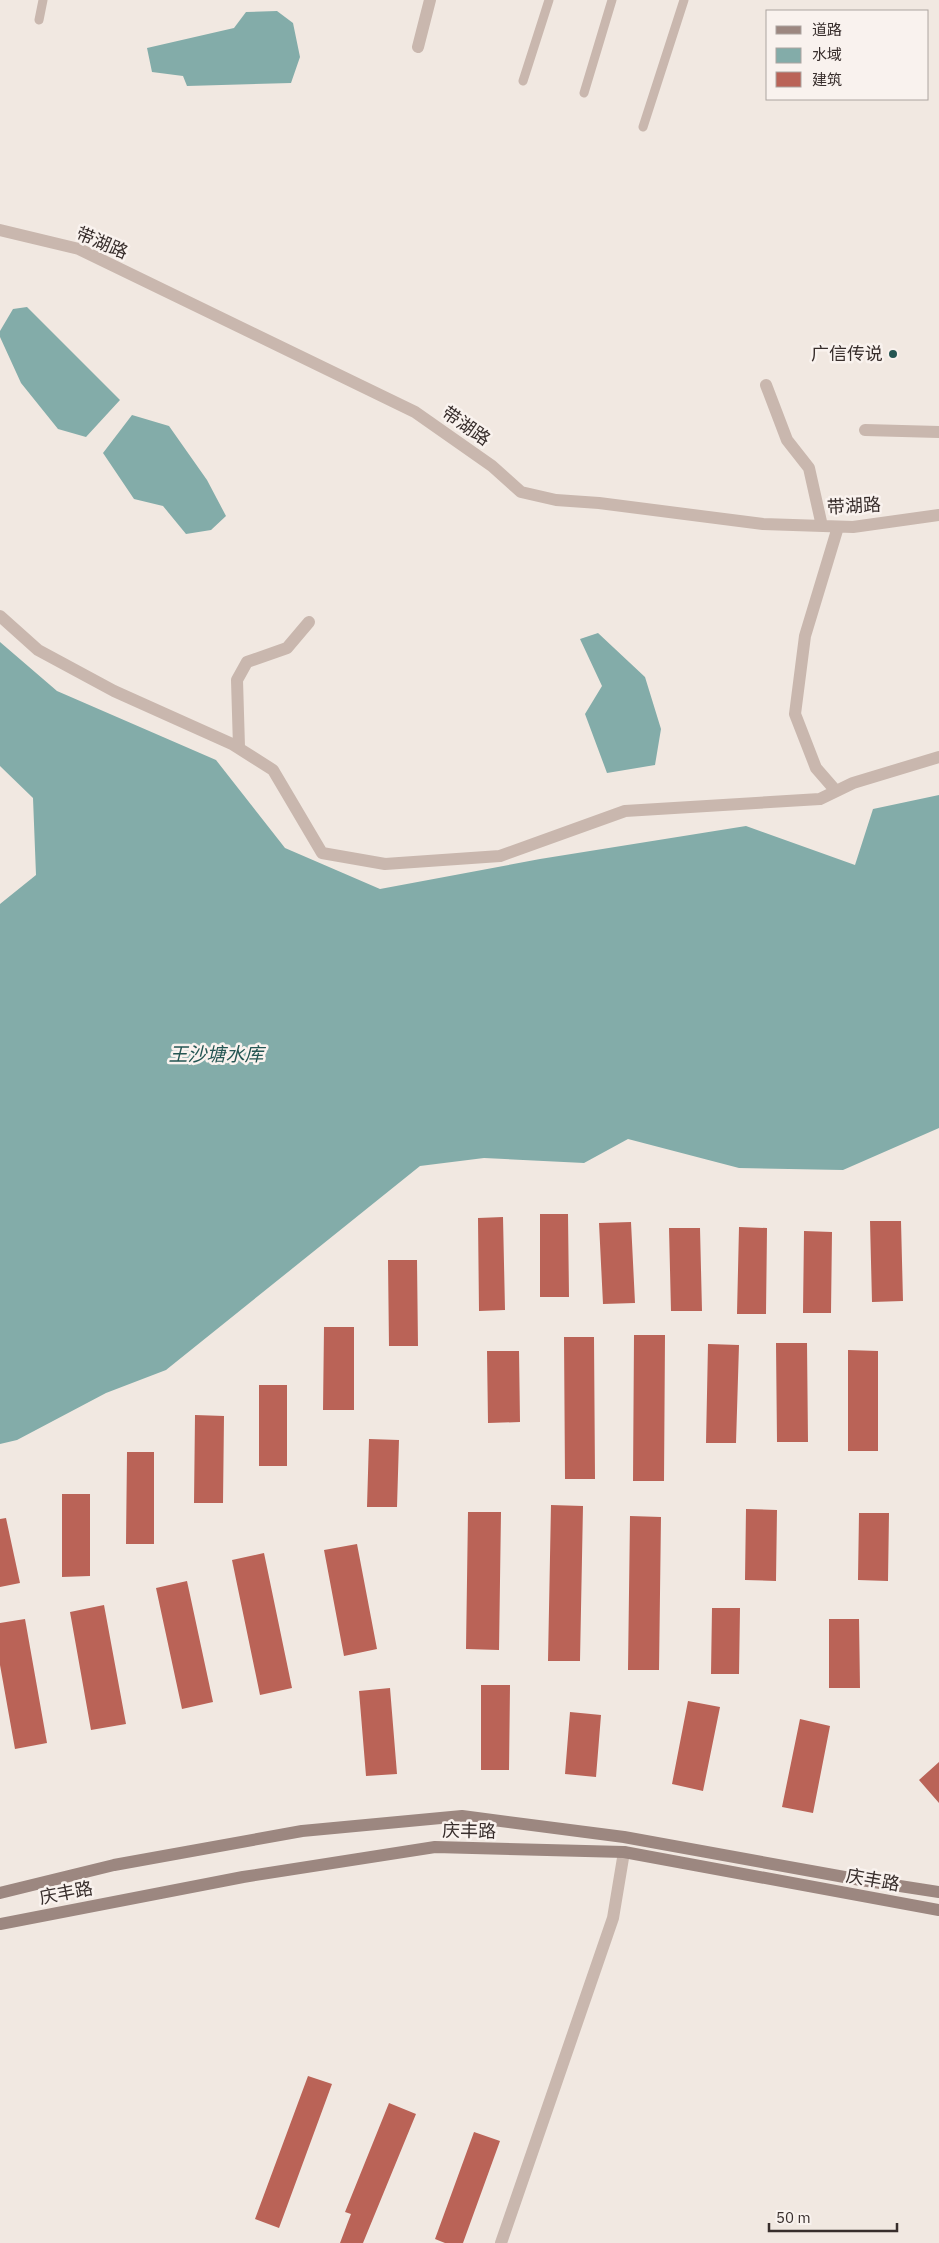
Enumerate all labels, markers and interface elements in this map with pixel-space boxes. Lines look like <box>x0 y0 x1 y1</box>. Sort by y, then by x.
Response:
legend <box>766 10 929 100</box>
text: 道路 <box>812 20 842 39</box>
text: 水域 <box>812 45 842 64</box>
text: 建筑 <box>812 70 842 89</box>
street label: 带湖路 <box>73 221 132 264</box>
place label: 广信传说 <box>811 342 883 365</box>
marker: 广信传说 <box>887 348 899 360</box>
street label: 带湖路 <box>438 401 495 450</box>
street label: 带湖路 <box>826 493 882 518</box>
water label: 王沙塘水库 <box>168 1042 266 1066</box>
street label: 庆丰路 <box>442 1819 496 1842</box>
street label: 庆丰路 <box>845 1863 902 1896</box>
street label: 庆丰路 <box>37 1876 95 1909</box>
scale bar <box>769 2200 896 2232</box>
text: 50 m <box>776 2208 811 2227</box>

